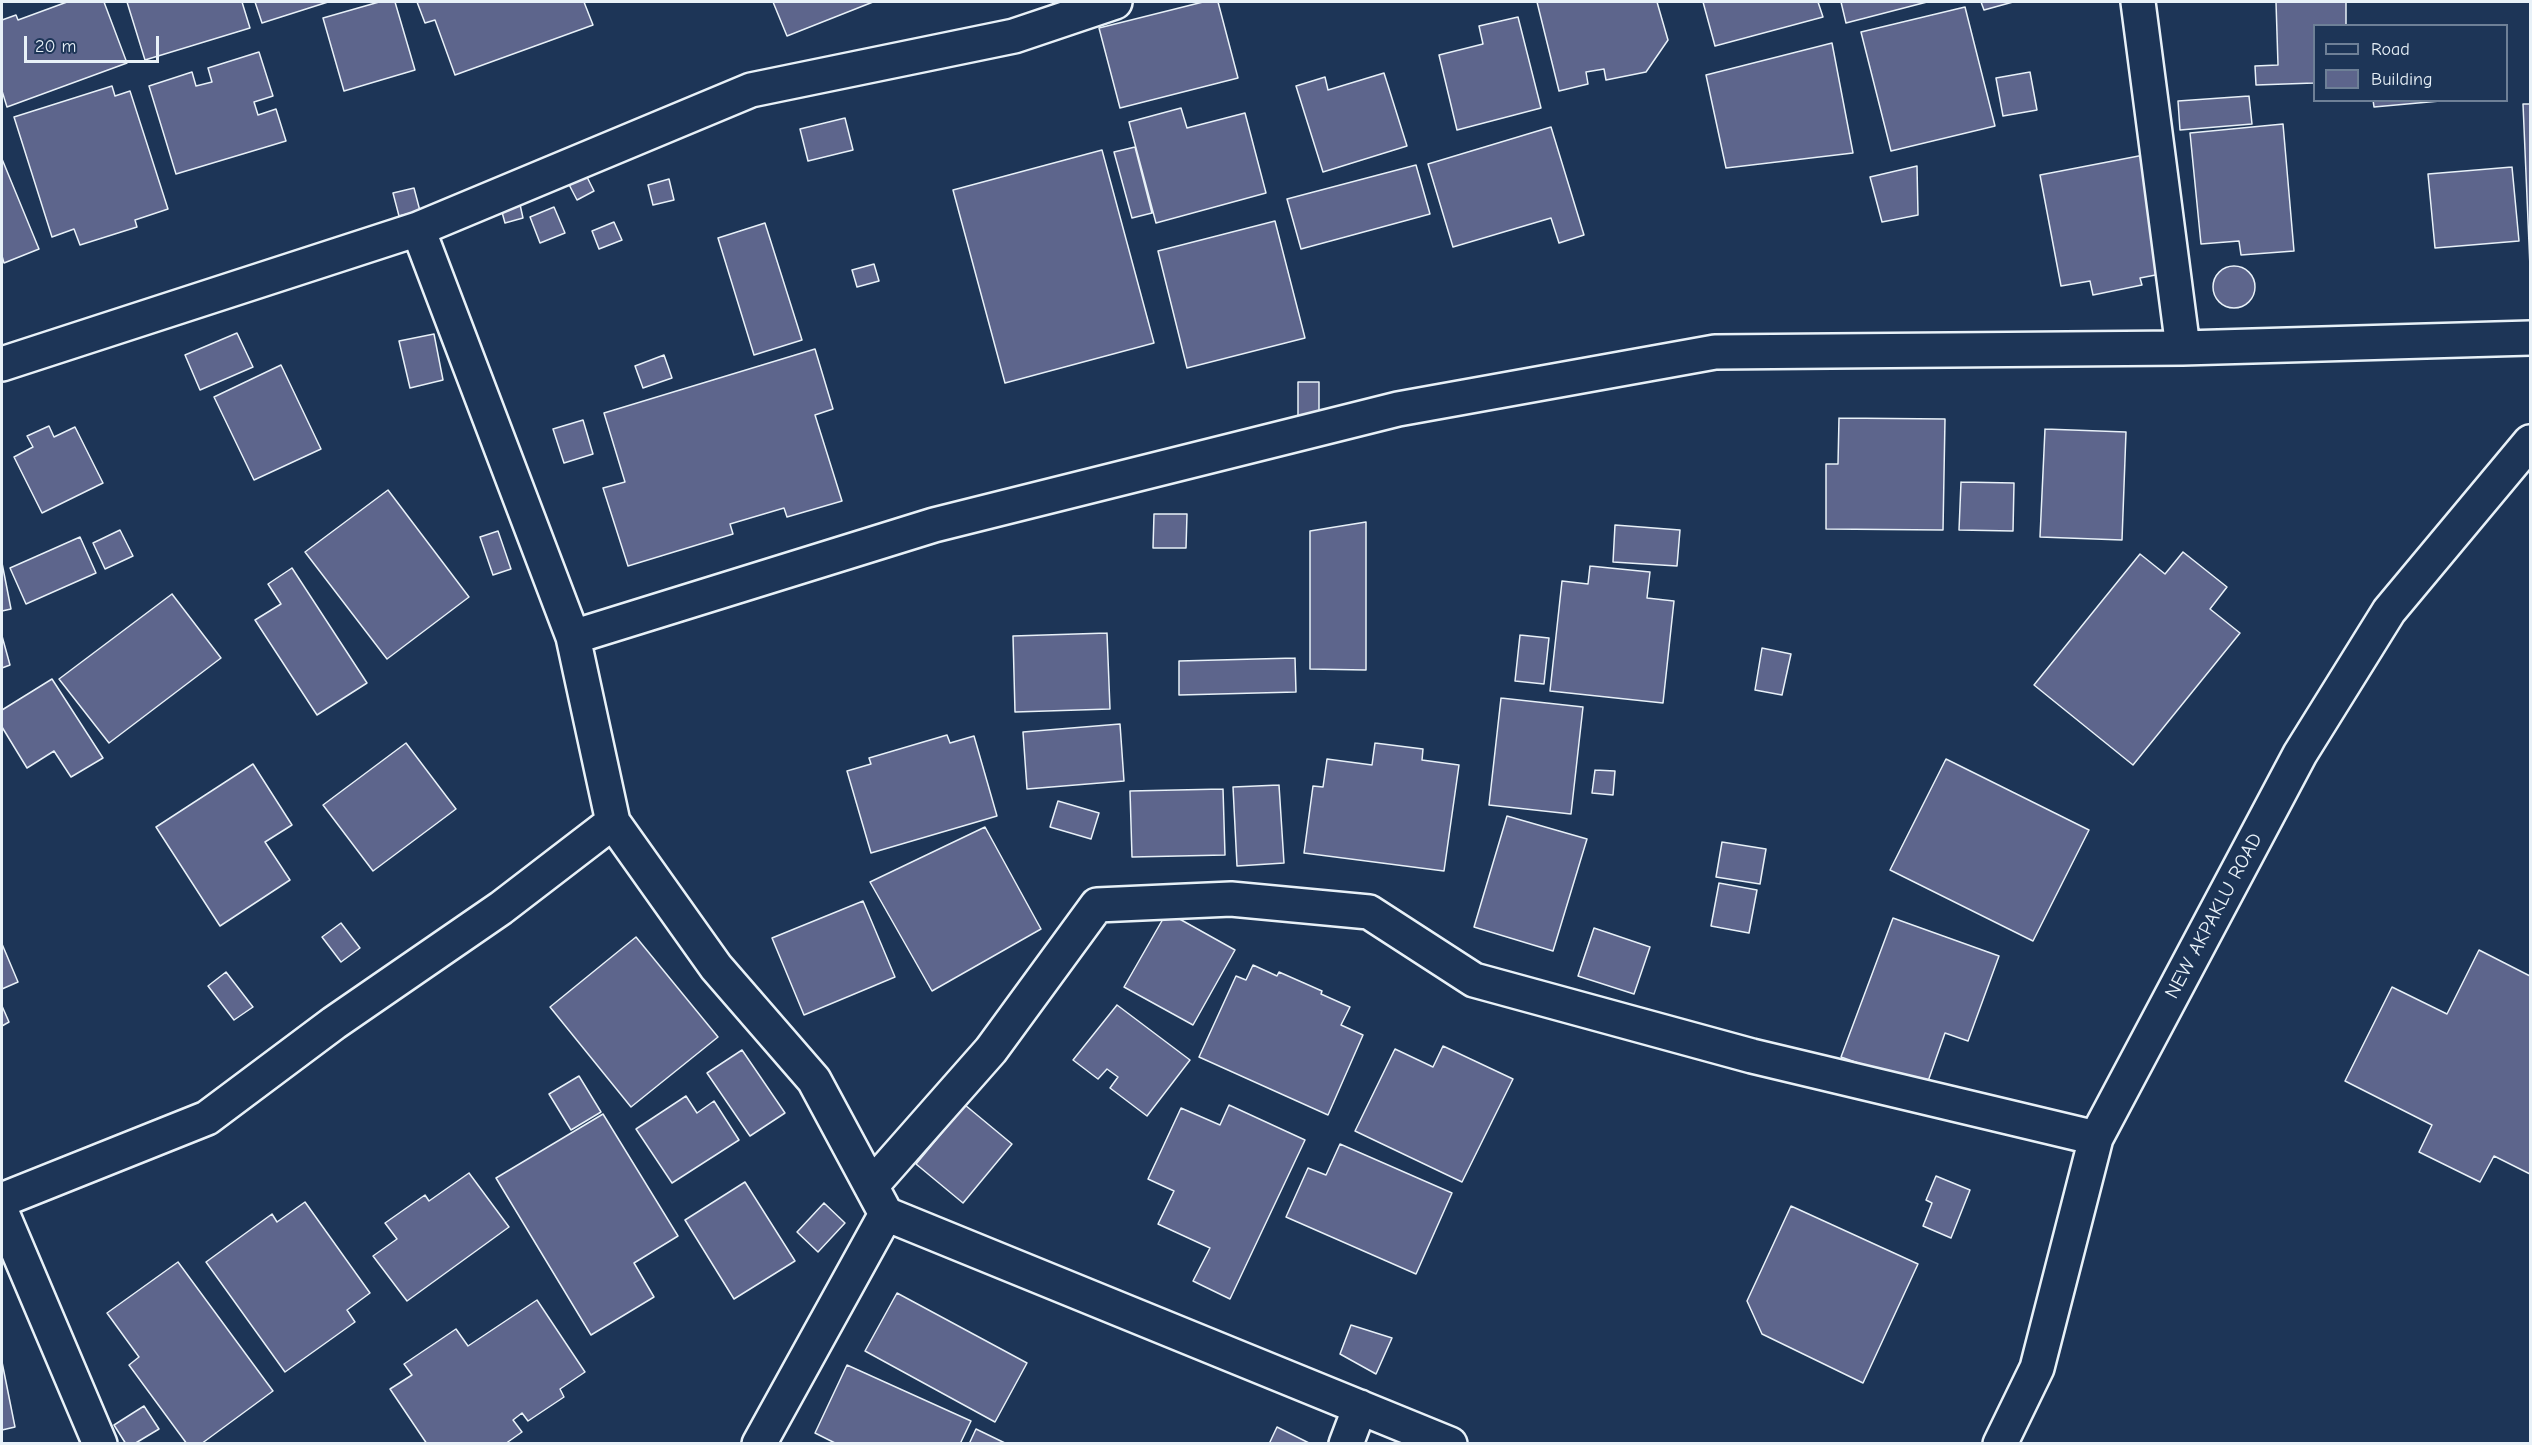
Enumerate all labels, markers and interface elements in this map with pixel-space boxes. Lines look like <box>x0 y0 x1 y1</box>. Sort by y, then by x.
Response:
scale bar <box>27 24 162 62</box>
legend <box>2313 24 2508 102</box>
text: 20 m <box>35 36 76 57</box>
text: Road <box>2371 39 2410 60</box>
text: Building <box>2371 69 2433 90</box>
street label: NEW AKPAKLU ROAD <box>2160 829 2268 1003</box>

